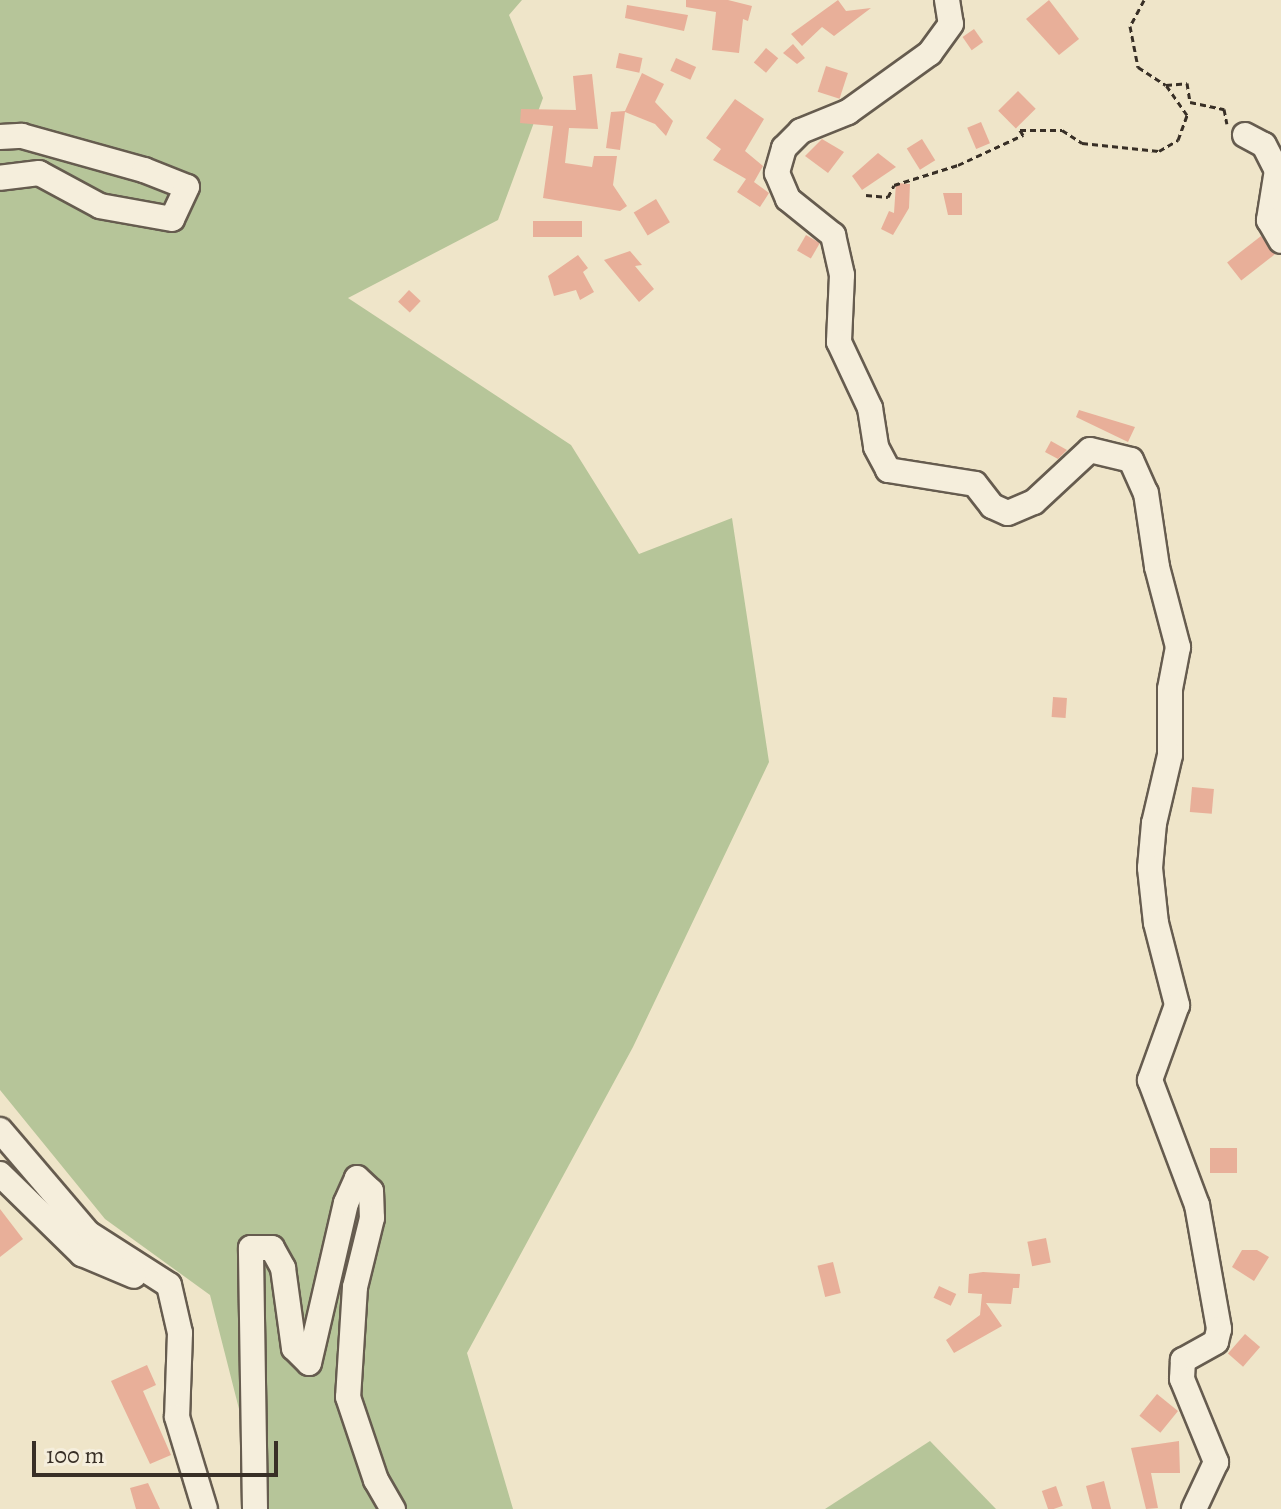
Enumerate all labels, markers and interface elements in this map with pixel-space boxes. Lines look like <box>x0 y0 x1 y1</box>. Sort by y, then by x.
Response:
scale bar <box>36 1425 282 1475</box>
text: 100 m <box>46 1439 105 1471</box>

